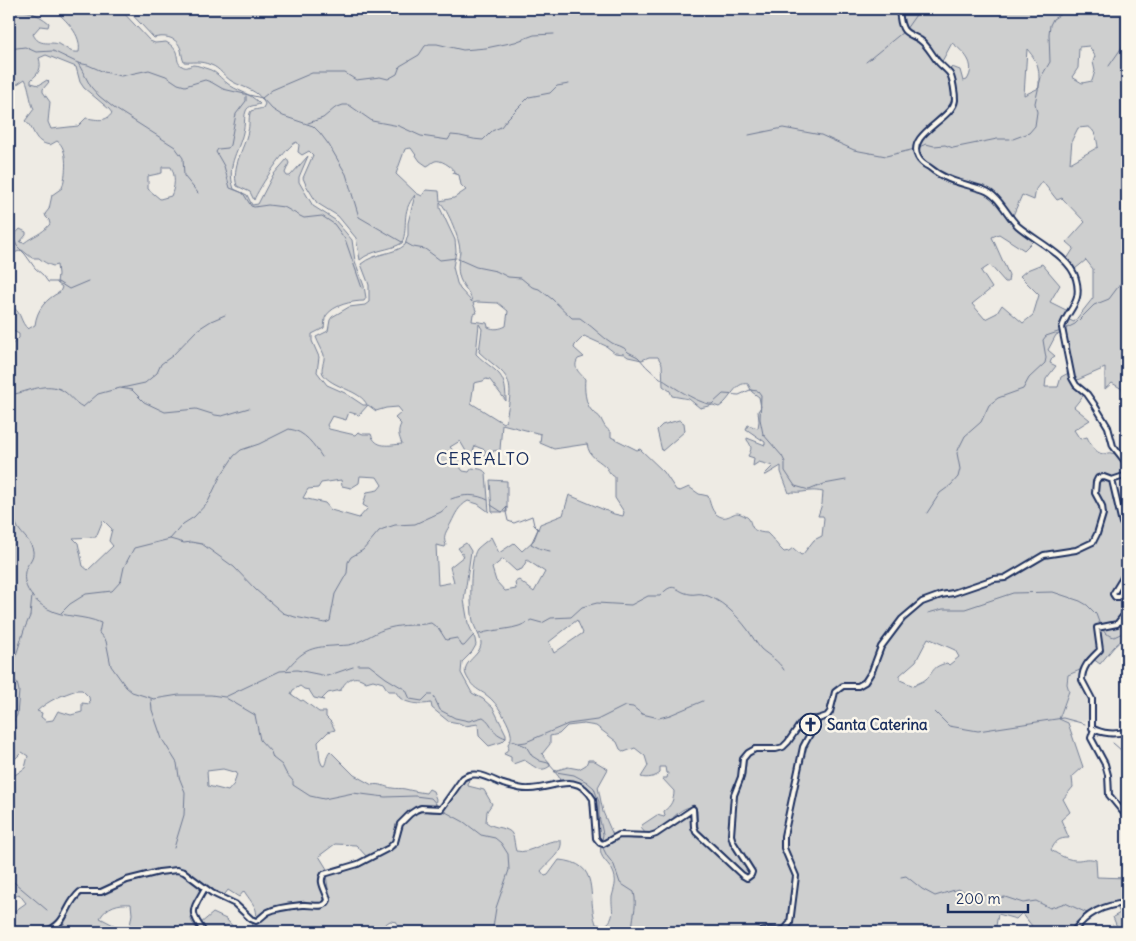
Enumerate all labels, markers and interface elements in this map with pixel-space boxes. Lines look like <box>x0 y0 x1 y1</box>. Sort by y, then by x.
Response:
district label: CEREALTO <box>436 447 530 470</box>
church icon: Santa Caterina <box>799 712 823 736</box>
place label: Santa Caterina <box>827 715 928 734</box>
scale bar <box>948 881 1028 913</box>
text: 200 m <box>956 889 1001 908</box>

